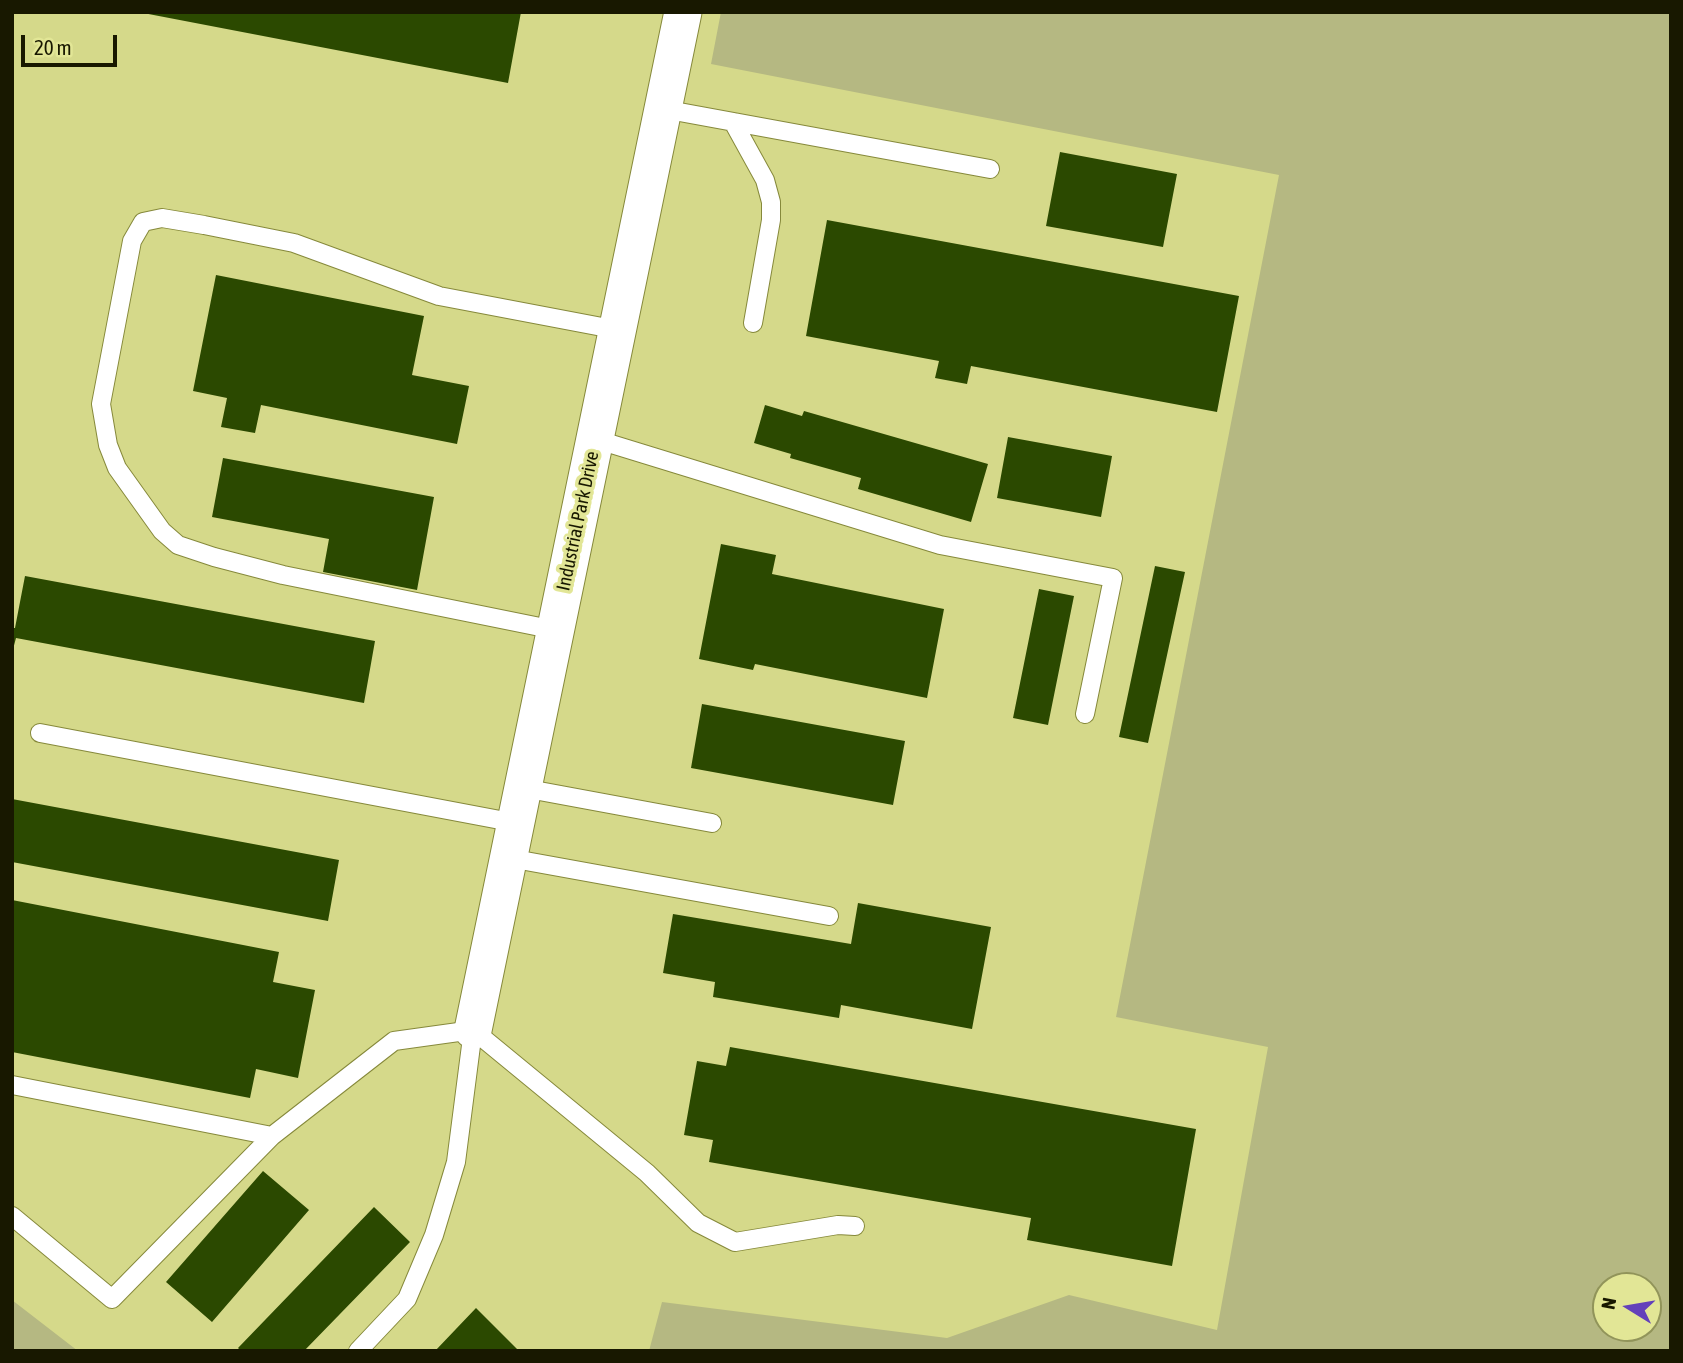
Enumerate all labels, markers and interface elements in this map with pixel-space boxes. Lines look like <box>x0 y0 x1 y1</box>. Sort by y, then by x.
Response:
scale bar <box>24 21 121 65</box>
text: 20 m <box>34 35 72 59</box>
street label: Industrial Park Drive <box>552 449 604 593</box>
north arrow <box>1592 1272 1662 1342</box>
text: N <box>1596 1296 1620 1311</box>

